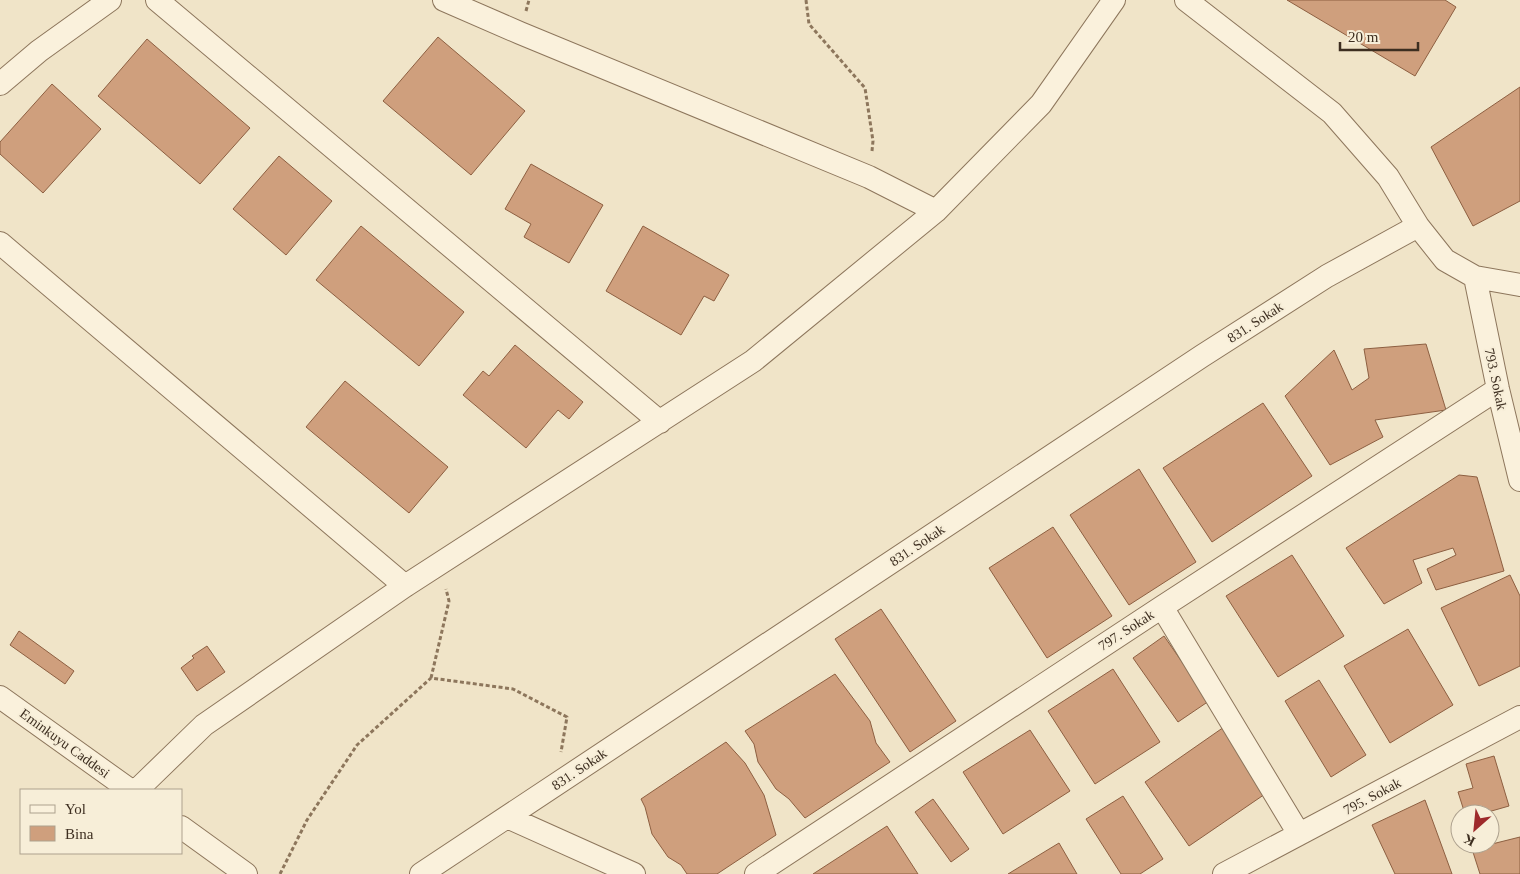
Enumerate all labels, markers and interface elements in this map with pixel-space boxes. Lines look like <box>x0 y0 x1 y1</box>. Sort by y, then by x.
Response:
scale bar <box>1340 20 1418 52</box>
text: 20 m <box>1348 29 1379 45</box>
street label: 831. Sokak <box>1225 299 1286 346</box>
street label: 793. Sokak <box>1482 347 1509 411</box>
street label: 831. Sokak <box>887 522 948 569</box>
street label: 797. Sokak <box>1096 607 1157 654</box>
street label: Eminkuyu Caddesi <box>17 706 112 781</box>
street label: 831. Sokak <box>549 746 610 793</box>
street label: 795. Sokak <box>1341 775 1404 818</box>
legend <box>20 789 182 854</box>
text: Yol <box>65 801 86 817</box>
north arrow <box>1450 804 1500 854</box>
text: Bina <box>65 826 94 842</box>
text: K <box>1461 831 1478 849</box>

